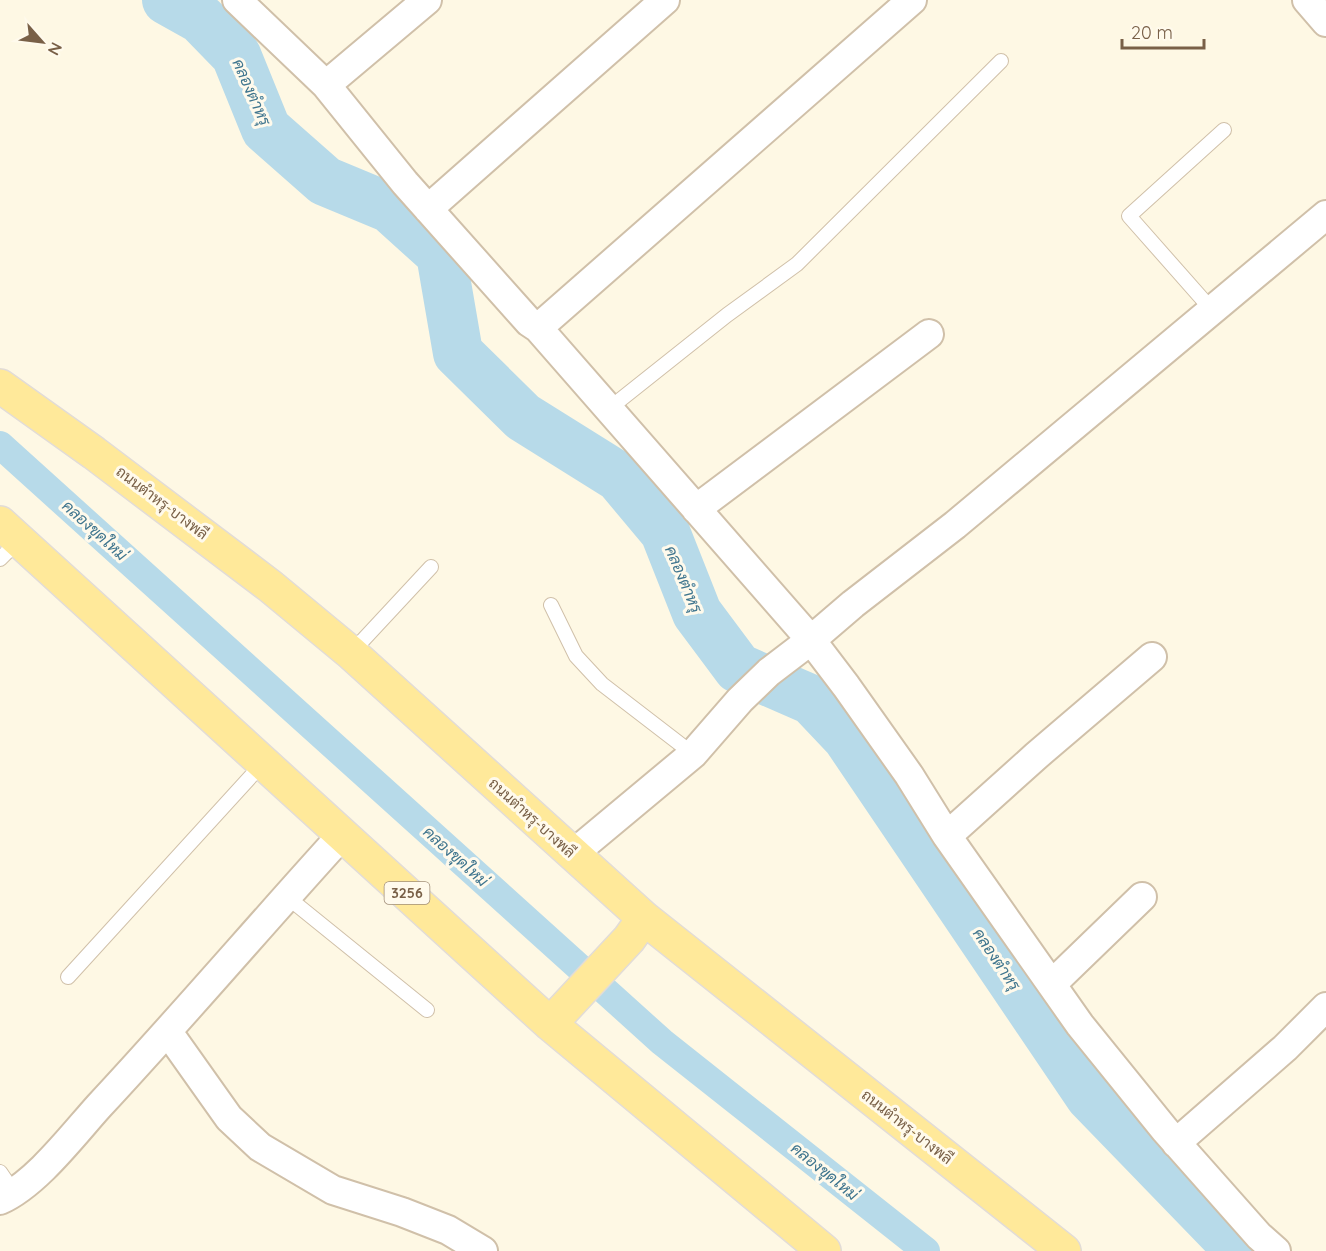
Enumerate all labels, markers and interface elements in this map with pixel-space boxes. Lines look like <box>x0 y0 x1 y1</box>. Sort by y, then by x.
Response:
north arrow <box>12 12 72 72</box>
scale bar <box>1122 12 1204 50</box>
text: 20 m <box>1131 21 1173 44</box>
text: N <box>44 39 67 59</box>
water label: คลองตำหรุ <box>227 56 276 130</box>
street label: ถนนตำหรุ-บางพลี <box>111 462 212 545</box>
water label: คลองขุดใหม่ <box>57 495 133 567</box>
water label: คลองตำหรุ <box>659 542 708 618</box>
street label: ถนนตำหรุ-บางพลี <box>484 774 580 863</box>
water label: คลองขุดใหม่ <box>418 821 494 893</box>
road number: 3256 <box>384 882 430 904</box>
water label: คลองตำหรุ <box>967 924 1026 996</box>
street label: ถนนตำหรุ-บางพลี <box>857 1085 957 1170</box>
water label: คลองขุดใหม่ <box>786 1137 864 1206</box>

